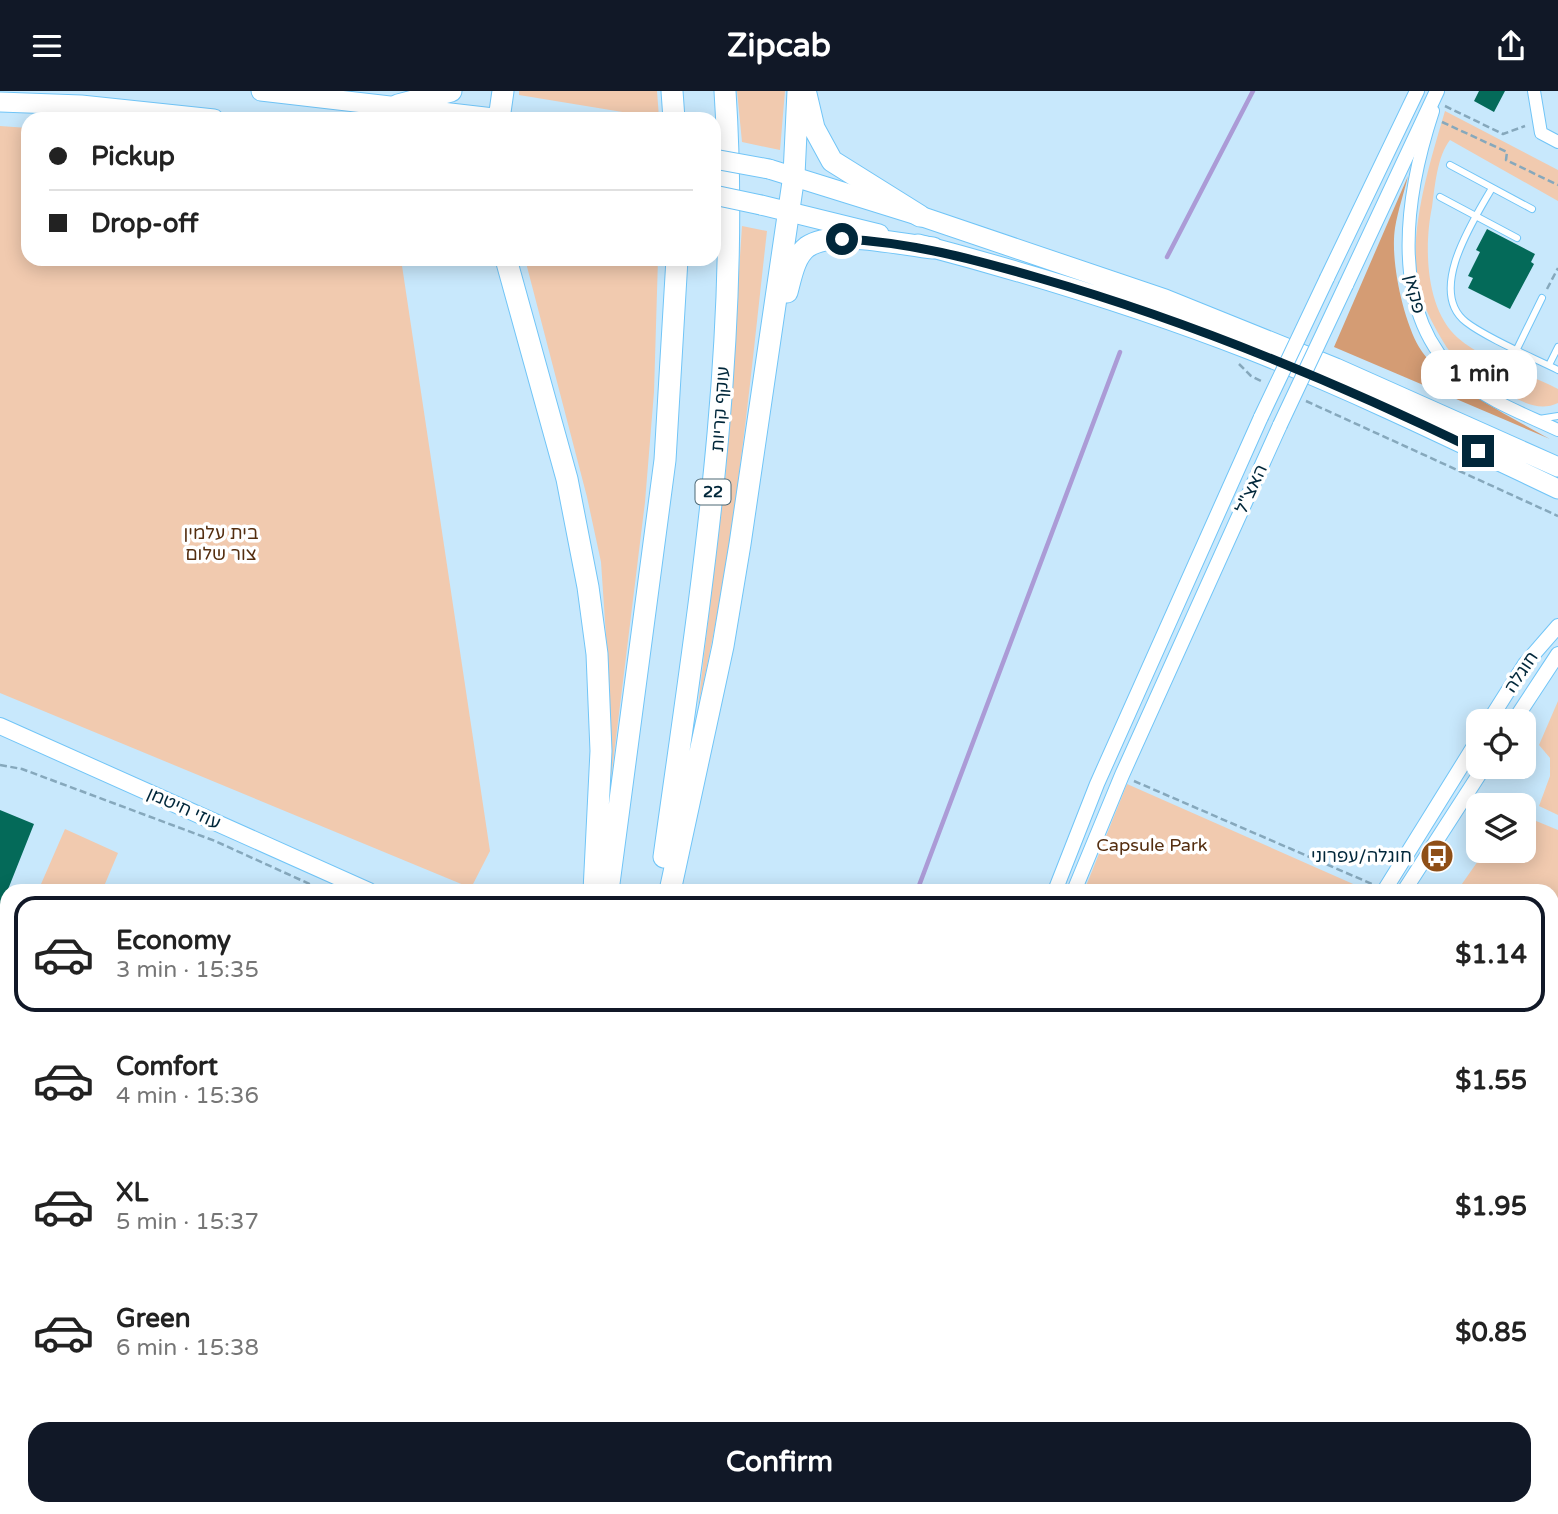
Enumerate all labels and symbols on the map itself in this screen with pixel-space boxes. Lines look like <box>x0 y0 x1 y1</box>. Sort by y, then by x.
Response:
route start <box>826 223 858 255</box>
street label: פקאן <box>1400 272 1430 316</box>
callout: 1 min <box>1420 349 1536 399</box>
street label: עוקף קריות <box>706 365 734 453</box>
route end <box>1462 435 1494 467</box>
street label: האצ"ל <box>1230 461 1272 517</box>
road number: 22 <box>696 479 730 505</box>
park label: בית עלמין צור שלום <box>184 522 259 565</box>
street label: חוגלה <box>1499 647 1543 697</box>
street label: עוזי חיטמן <box>144 782 224 834</box>
park label: Capsule Park <box>1096 834 1208 856</box>
bus stop icon: חוגלה/עפרוני <box>1418 837 1456 875</box>
place label: חוגלה/עפרוני <box>1311 845 1412 867</box>

